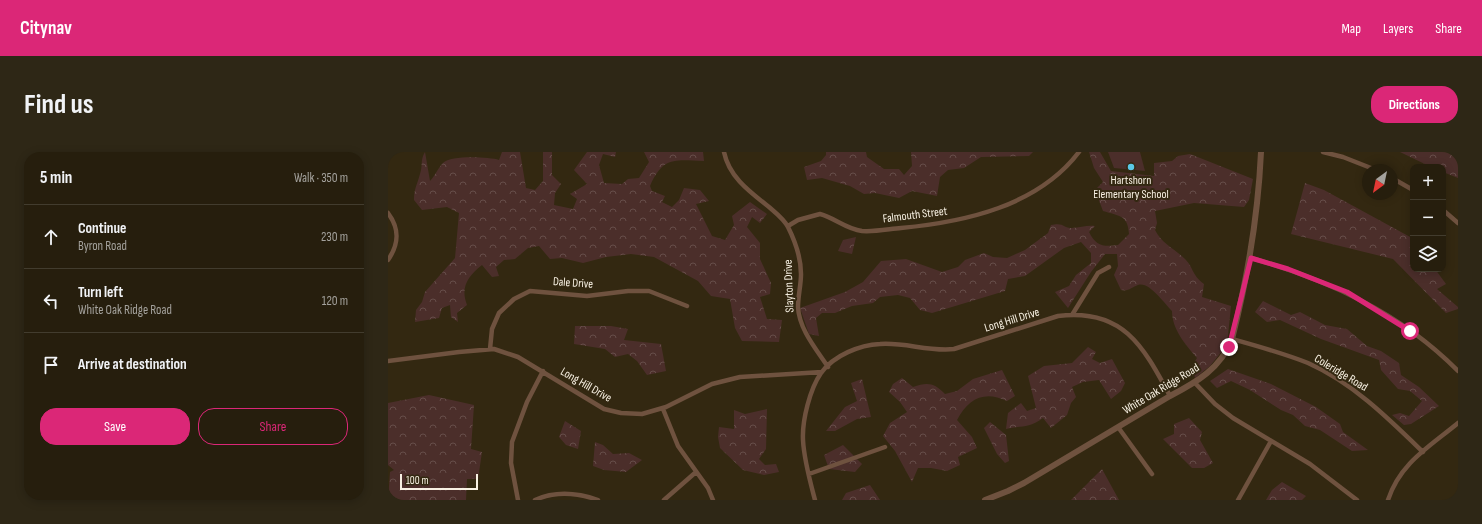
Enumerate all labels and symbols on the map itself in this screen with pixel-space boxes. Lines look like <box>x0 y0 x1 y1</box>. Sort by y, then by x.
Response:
marker: Hartshorn Elementary School <box>1126 162 1136 172</box>
north arrow <box>1362 164 1398 200</box>
place label: Hartshorn Elementary School <box>1093 173 1169 202</box>
street label: Falmouth Street <box>882 204 948 226</box>
street label: Slayton Drive <box>781 259 797 313</box>
street label: Dale Drive <box>552 274 594 292</box>
street label: Long Hill Drive <box>983 304 1042 335</box>
route start <box>1401 322 1419 340</box>
route end <box>1220 338 1238 356</box>
street label: Coleridge Road <box>1311 351 1371 395</box>
street label: White Oak Ridge Road <box>1120 360 1202 418</box>
street label: Long Hill Drive <box>558 364 614 406</box>
scale bar <box>400 472 478 491</box>

